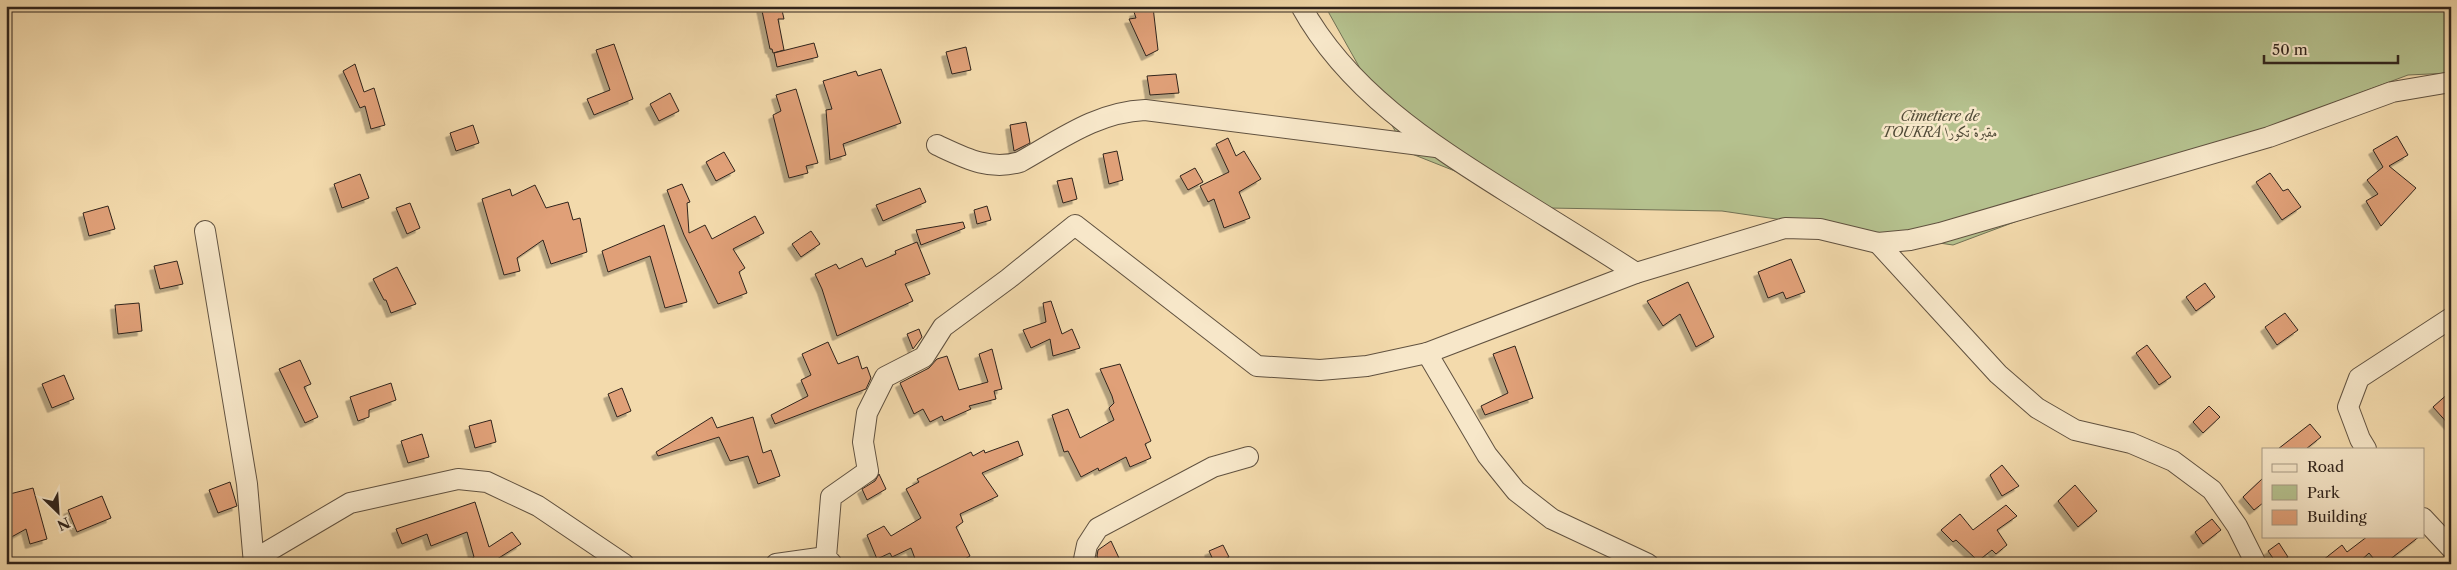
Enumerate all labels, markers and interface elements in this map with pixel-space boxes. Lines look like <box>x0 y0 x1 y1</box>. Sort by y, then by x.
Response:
scale bar <box>2264 32 2398 64</box>
text: 50 m <box>2272 40 2308 59</box>
park label: Cimetiere de TOUKRA مقبرة تكورا <box>1882 107 1998 141</box>
legend <box>2262 448 2424 538</box>
text: Road <box>2307 457 2344 476</box>
text: Park <box>2307 483 2341 502</box>
north arrow <box>32 488 82 538</box>
text: Building <box>2307 507 2367 526</box>
text: N <box>54 513 73 535</box>

